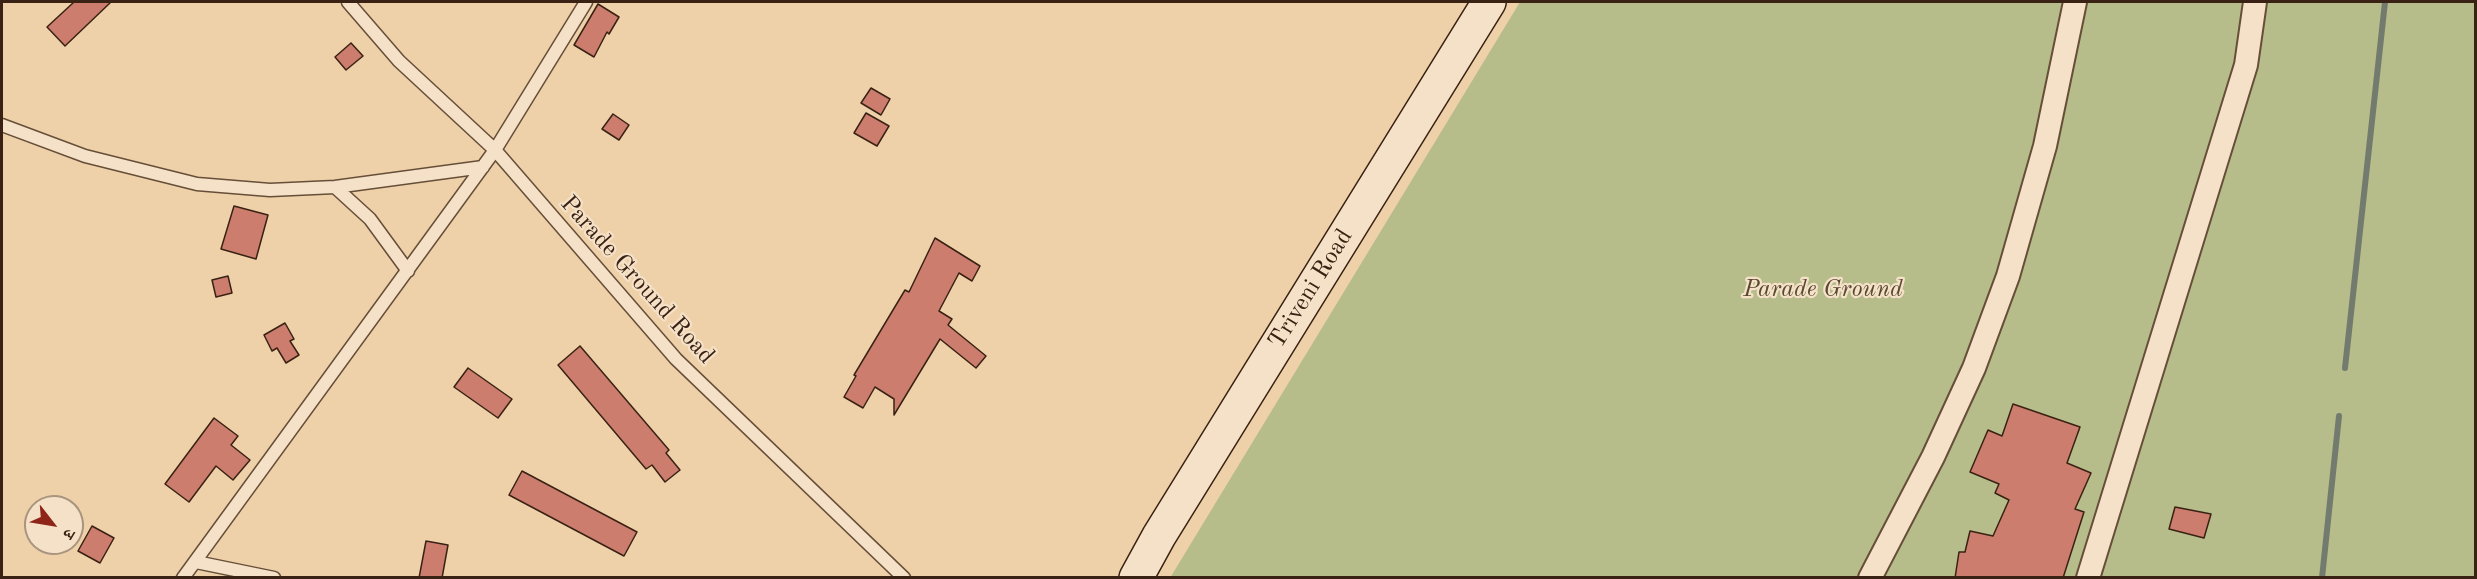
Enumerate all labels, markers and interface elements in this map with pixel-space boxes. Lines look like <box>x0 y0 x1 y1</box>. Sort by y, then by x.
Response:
street label: Parade Ground Road <box>554 190 720 370</box>
street label: Triveni Road <box>1263 224 1359 354</box>
park label: Parade Ground <box>1743 276 1903 304</box>
north arrow <box>24 495 84 555</box>
text: उ <box>59 526 77 541</box>

